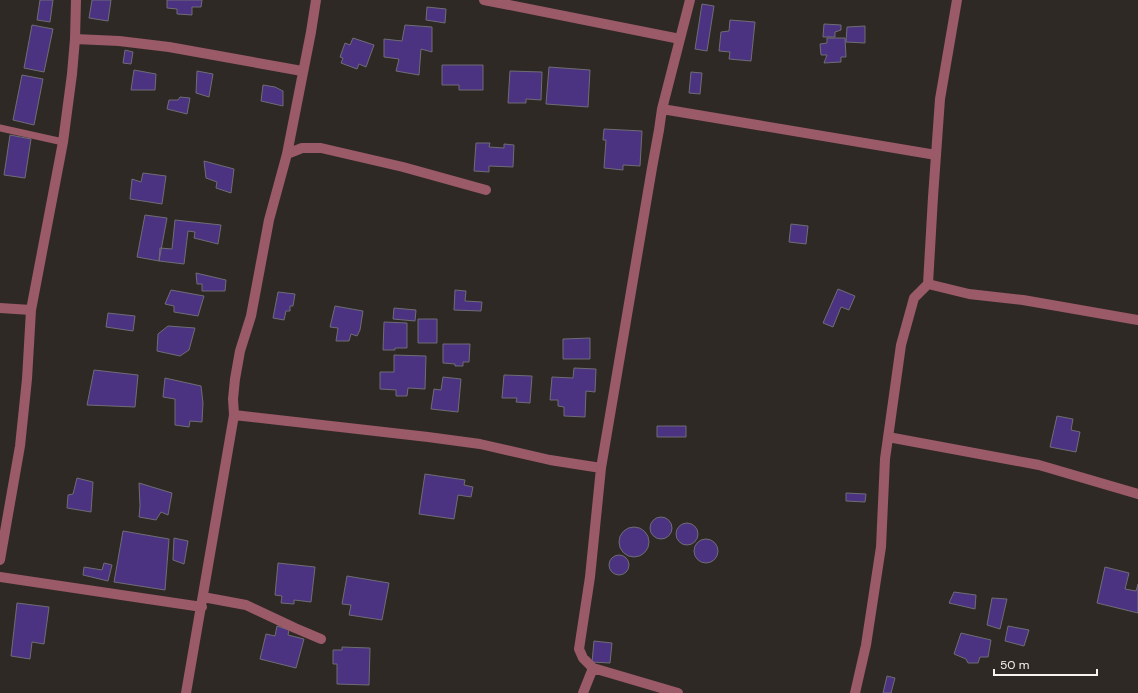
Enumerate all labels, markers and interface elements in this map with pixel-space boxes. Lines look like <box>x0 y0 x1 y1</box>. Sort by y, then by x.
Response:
scale bar <box>994 651 1097 677</box>
text: 50 m <box>1000 657 1029 673</box>

